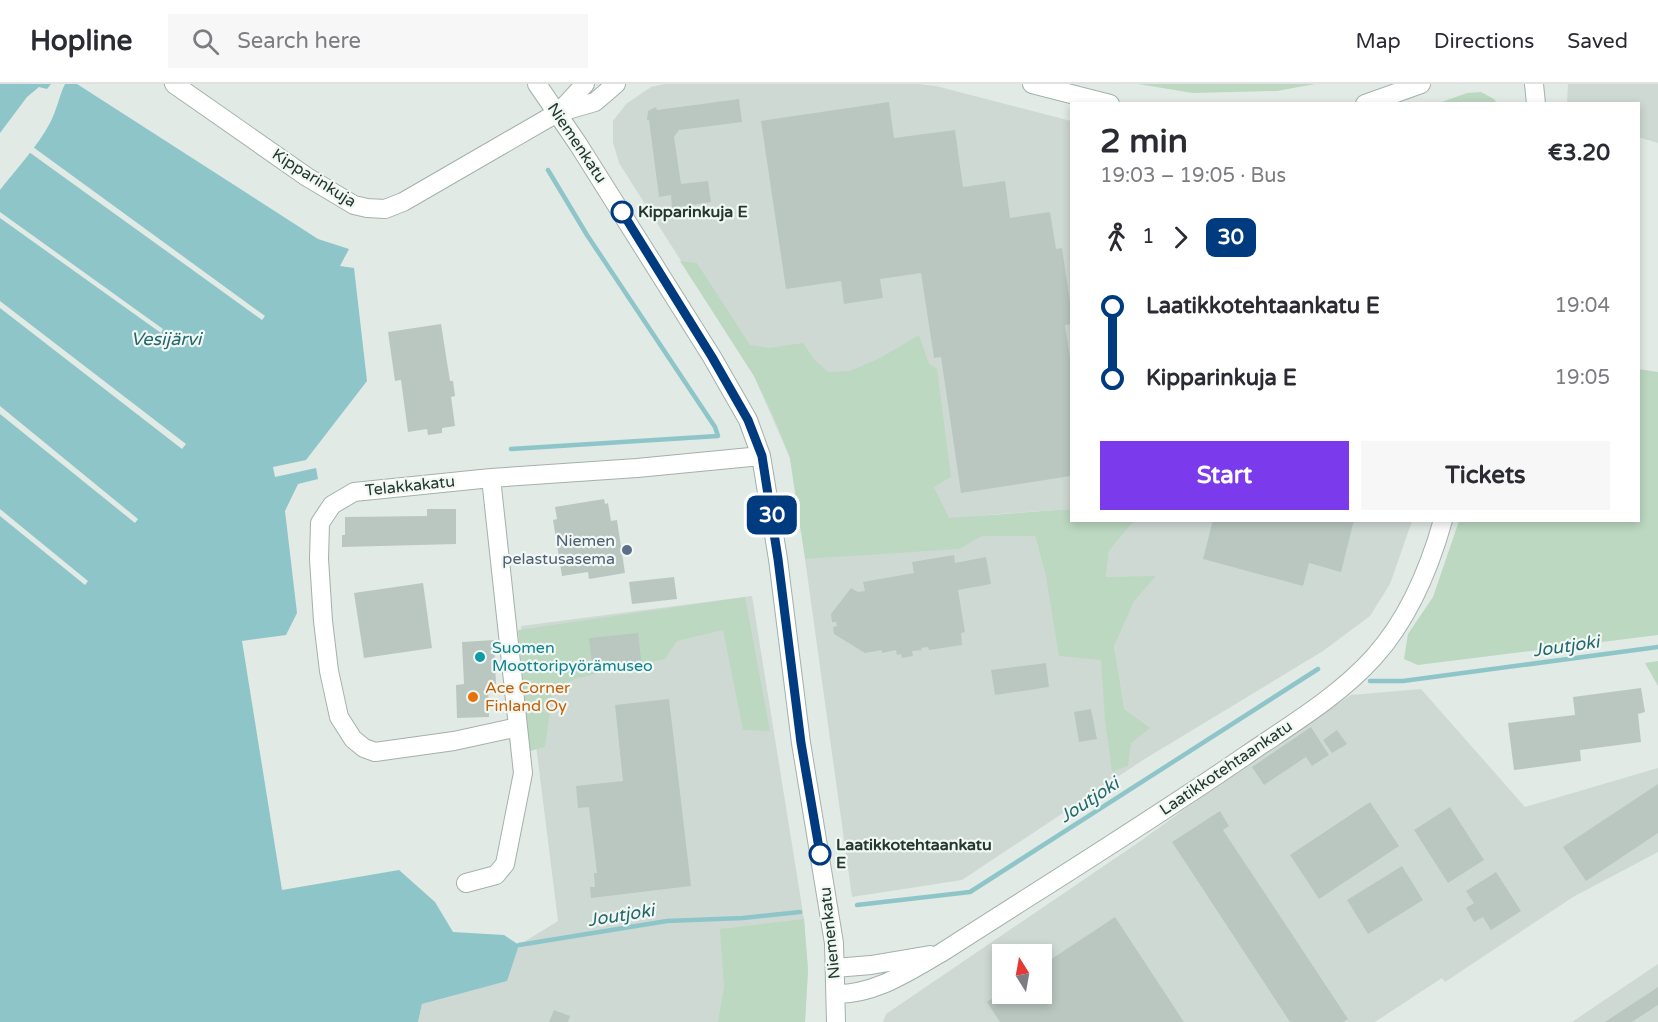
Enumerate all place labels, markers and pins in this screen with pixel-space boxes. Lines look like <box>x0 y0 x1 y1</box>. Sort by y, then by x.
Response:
marker: Kipparinkuja E <box>611 201 633 223</box>
place label: Kipparinkuja E <box>638 202 748 222</box>
place label: Niemen pelastusasema <box>502 531 615 569</box>
marker: Niemen pelastusasema <box>620 543 634 557</box>
place label: Suomen Moottoripyörämuseo <box>492 638 653 676</box>
marker: Suomen Moottoripyörämuseo <box>473 650 487 664</box>
place label: Ace Corner Finland Oy <box>485 678 571 716</box>
marker: Ace Corner Finland Oy <box>466 690 480 704</box>
place label: Laatikkotehtaankatu E <box>836 835 992 873</box>
marker: Laatikkotehtaankatu E <box>809 843 831 865</box>

